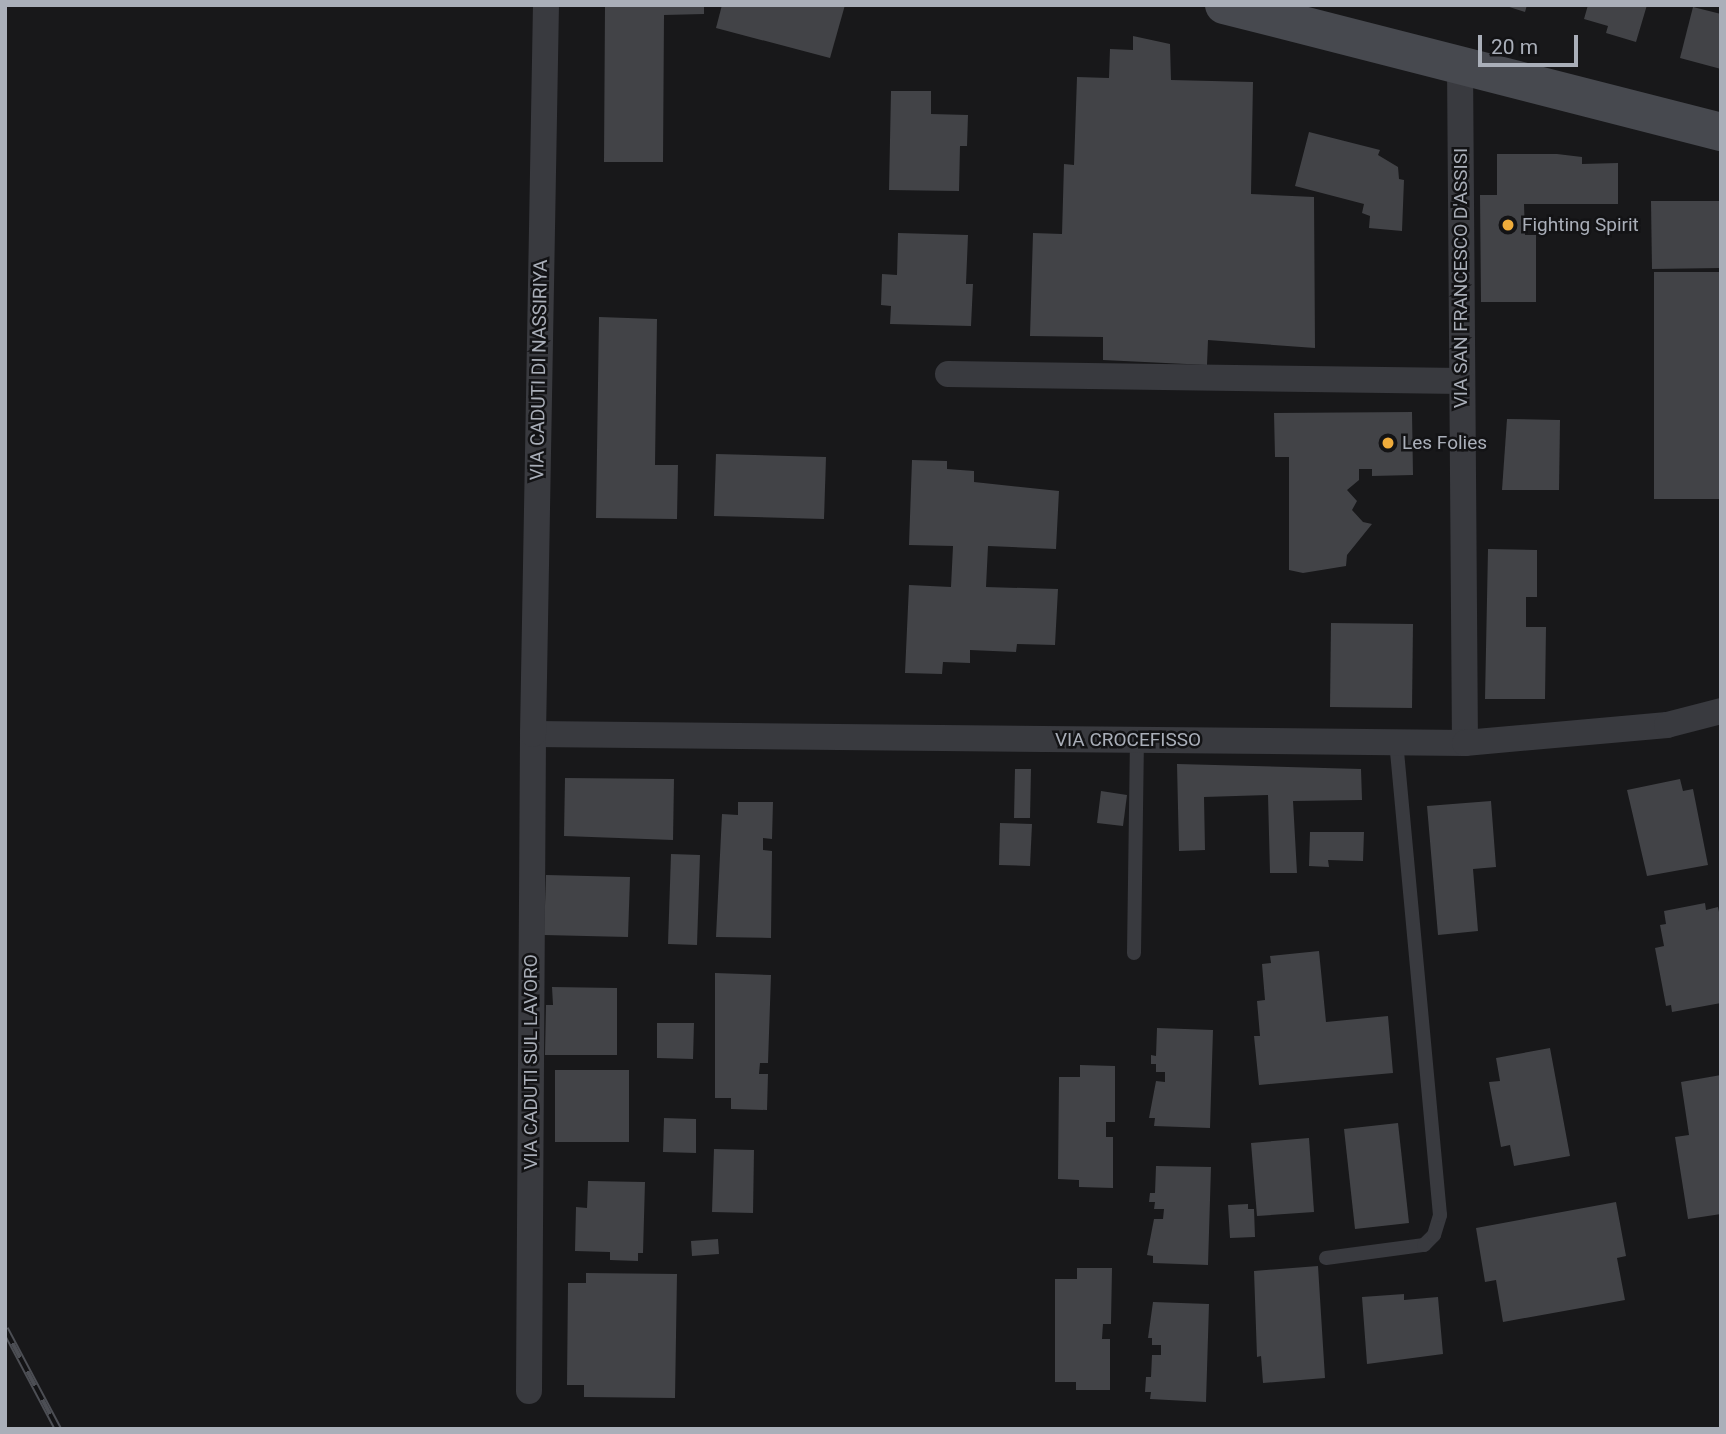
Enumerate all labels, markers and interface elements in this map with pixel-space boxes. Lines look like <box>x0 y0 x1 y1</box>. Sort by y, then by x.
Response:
scale bar <box>1481 21 1581 65</box>
text: 20 m <box>1491 35 1538 59</box>
street label: VIA SAN FRANCESCO D'ASSISI <box>1450 148 1472 408</box>
place label: Fighting Spirit <box>1522 214 1639 236</box>
marker: Fighting Spirit <box>1500 217 1516 233</box>
street label: VIA CADUTI DI NASSIRIYA <box>526 259 552 481</box>
place label: Les Folies <box>1402 432 1487 454</box>
marker: Les Folies <box>1380 435 1396 451</box>
street label: VIA CROCEFISSO <box>1055 729 1201 751</box>
street label: VIA CADUTI SUL LAVORO <box>520 954 542 1170</box>

